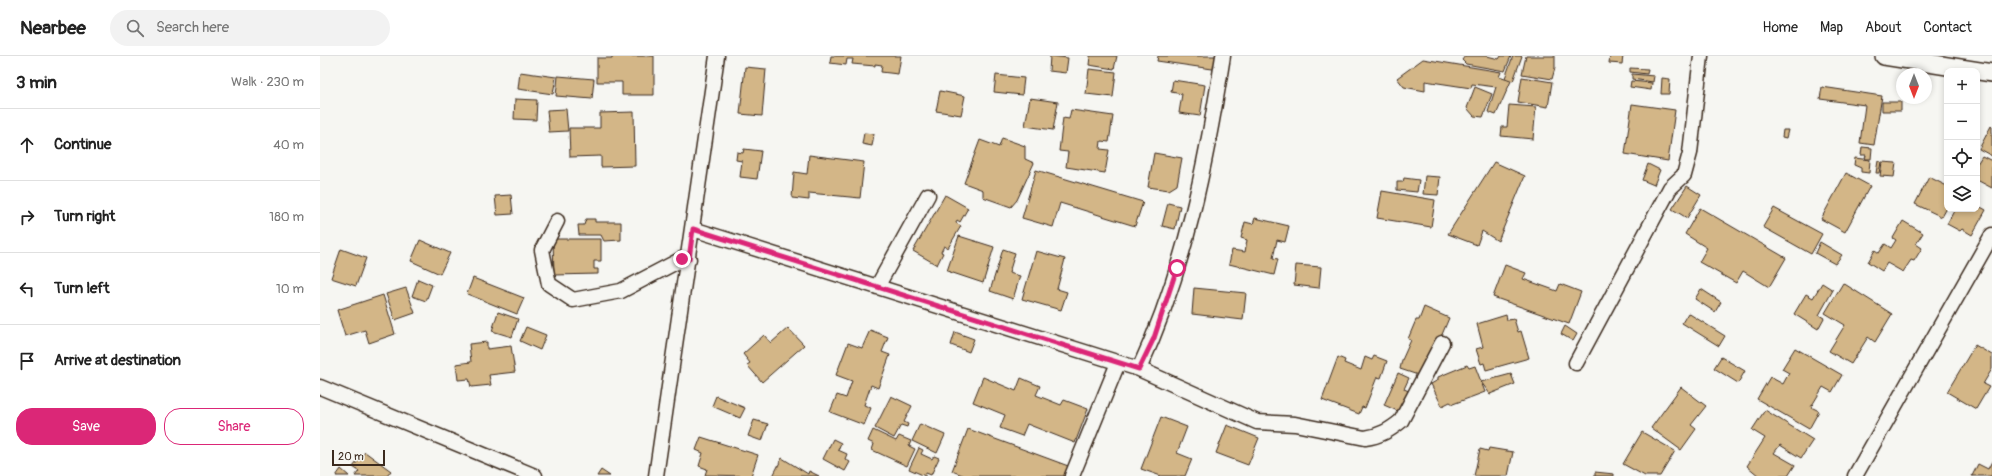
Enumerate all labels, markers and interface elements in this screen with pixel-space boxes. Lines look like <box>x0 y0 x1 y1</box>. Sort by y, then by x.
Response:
search box <box>110 10 390 46</box>
text: Nearbee <box>20 16 86 40</box>
icon: search <box>124 17 146 39</box>
text: Search here <box>156 18 229 37</box>
text: Home <box>1763 19 1798 36</box>
text: Map <box>1820 19 1843 36</box>
text: About <box>1865 19 1901 36</box>
text: Contact <box>1923 19 1972 36</box>
north arrow <box>1896 68 1932 104</box>
map controls <box>1944 68 1980 212</box>
button: + <box>1944 68 1980 104</box>
text: 3 min <box>16 72 57 93</box>
text: Walk · 230 m <box>231 74 304 90</box>
button: − <box>1944 104 1980 140</box>
icon: ahead <box>16 134 38 156</box>
text: Continue <box>54 135 112 154</box>
text: 40 m <box>273 137 304 153</box>
button: locate <box>1944 140 1980 176</box>
button: layers <box>1944 176 1980 212</box>
icon: right <box>16 206 38 228</box>
text: Turn right <box>54 207 115 226</box>
text: 180 m <box>269 209 304 225</box>
route end <box>673 250 691 268</box>
route start <box>1168 259 1186 277</box>
icon: left <box>16 278 38 300</box>
text: Turn left <box>54 279 110 298</box>
text: 10 m <box>276 281 304 297</box>
icon: arrive <box>16 350 38 372</box>
text: Arrive at destination <box>54 351 181 370</box>
button: Save <box>16 408 156 445</box>
button: Share <box>164 408 304 445</box>
scale bar <box>332 448 385 467</box>
text: 20 m <box>338 450 364 463</box>

